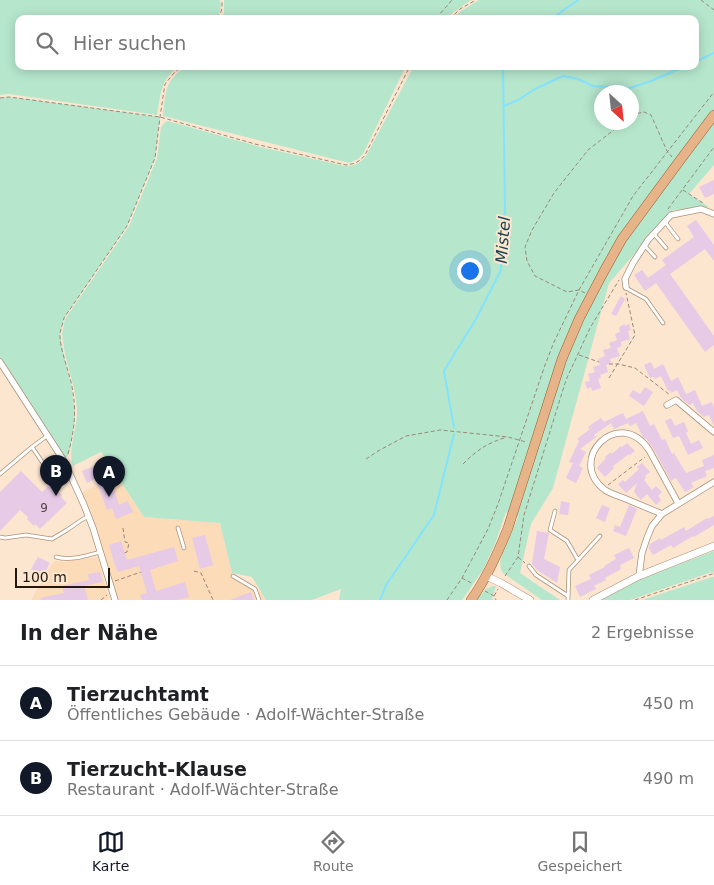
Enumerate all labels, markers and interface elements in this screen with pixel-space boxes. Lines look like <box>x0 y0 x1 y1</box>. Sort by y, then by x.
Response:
search box <box>15 15 699 70</box>
icon: search <box>33 29 61 57</box>
text: Hier suchen <box>73 32 186 54</box>
north arrow <box>594 85 639 130</box>
water label: Mistel <box>492 215 514 264</box>
your location <box>457 258 483 284</box>
pin: B <box>40 455 72 496</box>
pin: A <box>93 456 125 497</box>
house number: 9 <box>40 501 48 515</box>
scale bar <box>15 565 110 588</box>
text: 100 m <box>22 569 67 585</box>
text: In der Nähe <box>20 621 158 645</box>
text: 2 Ergebnisse <box>591 623 694 642</box>
text: Tierzuchtamt <box>67 683 209 705</box>
text: A <box>30 694 42 713</box>
text: 450 m <box>643 694 694 713</box>
text: Öffentliches Gebäude · Adolf-Wächter-Straße <box>67 705 424 724</box>
text: Tierzucht-Klause <box>67 758 247 780</box>
text: B <box>30 769 42 788</box>
text: 490 m <box>643 769 694 788</box>
text: Restaurant · Adolf-Wächter-Straße <box>67 780 339 799</box>
tab: Karte <box>92 828 129 874</box>
tab: Route <box>313 828 354 874</box>
tab: Gespeichert <box>538 828 622 874</box>

